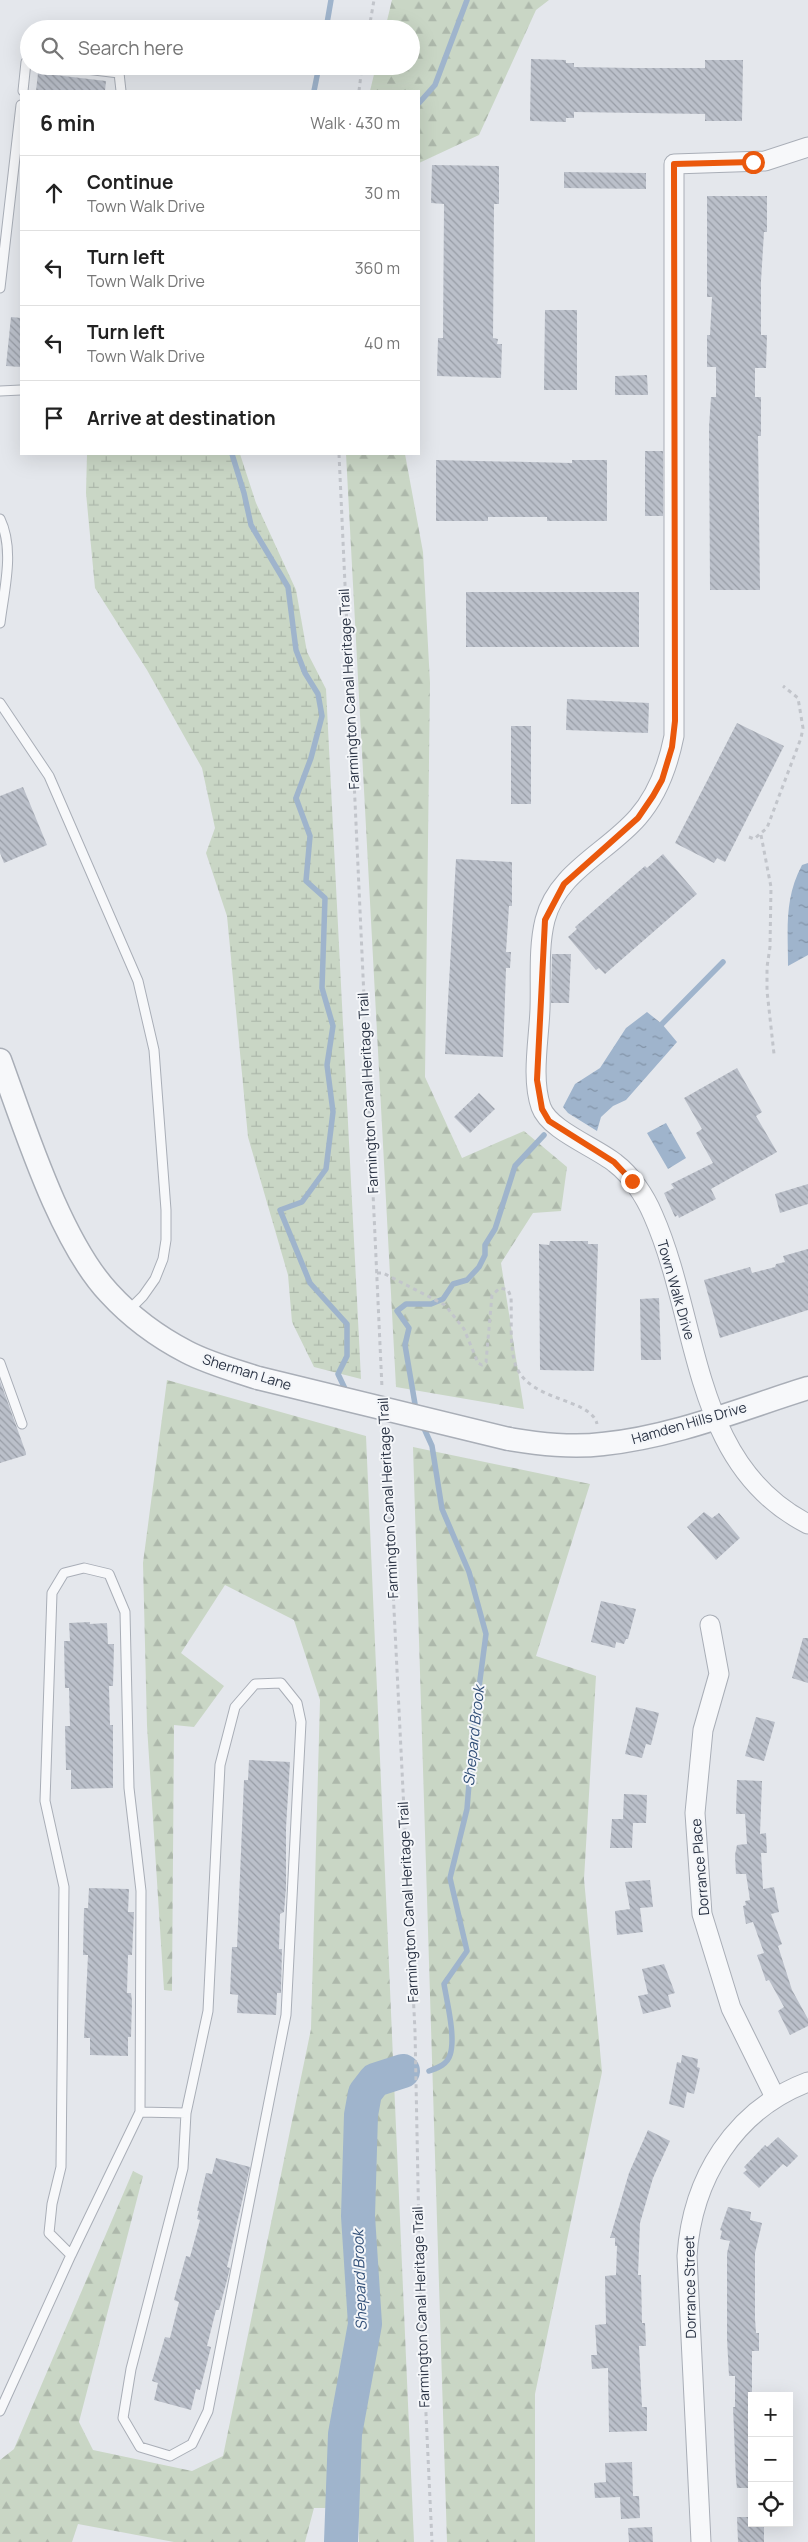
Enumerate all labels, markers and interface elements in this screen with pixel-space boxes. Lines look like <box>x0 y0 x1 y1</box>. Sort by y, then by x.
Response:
search box <box>20 20 420 75</box>
icon: search <box>38 34 66 62</box>
text: Search here <box>78 35 184 61</box>
text: 6 min <box>40 109 95 137</box>
text: Walk · 430 m <box>310 112 400 134</box>
route start <box>742 151 765 174</box>
text: Continue <box>87 169 173 195</box>
icon: ahead <box>40 179 68 207</box>
text: 30 m <box>365 182 400 204</box>
text: Town Walk Drive <box>87 195 205 217</box>
text: Turn left <box>87 244 165 270</box>
icon: left <box>40 254 68 282</box>
text: 360 m <box>355 257 400 279</box>
text: Town Walk Drive <box>87 270 205 292</box>
text: Turn left <box>87 319 165 345</box>
icon: left <box>40 329 68 357</box>
text: 40 m <box>364 332 400 354</box>
text: Town Walk Drive <box>87 345 205 367</box>
icon: arrive <box>40 404 68 432</box>
text: Arrive at destination <box>87 405 276 431</box>
street label: Farmington Canal Heritage Trail <box>334 588 363 790</box>
street label: Farmington Canal Heritage Trail <box>353 992 382 1194</box>
route end <box>621 1170 644 1193</box>
street label: Town Walk Drive <box>653 1238 700 1342</box>
street label: Sherman Lane <box>200 1349 294 1394</box>
street label: Farmington Canal Heritage Trail <box>373 1397 402 1599</box>
street label: Hamden Hills Drive <box>629 1397 749 1448</box>
water label: Shepard Brook <box>458 1682 489 1787</box>
street label: Farmington Canal Heritage Trail <box>393 1801 422 2003</box>
street label: Dorrance Place <box>686 1818 713 1916</box>
street label: Farmington Canal Heritage Trail <box>407 2206 434 2408</box>
water label: Shepard Brook <box>347 2227 372 2331</box>
street label: Dorrance Street <box>679 2235 700 2339</box>
map controls <box>748 2392 793 2527</box>
button: + <box>748 2392 793 2437</box>
button: − <box>748 2437 793 2482</box>
button: locate <box>748 2482 793 2527</box>

